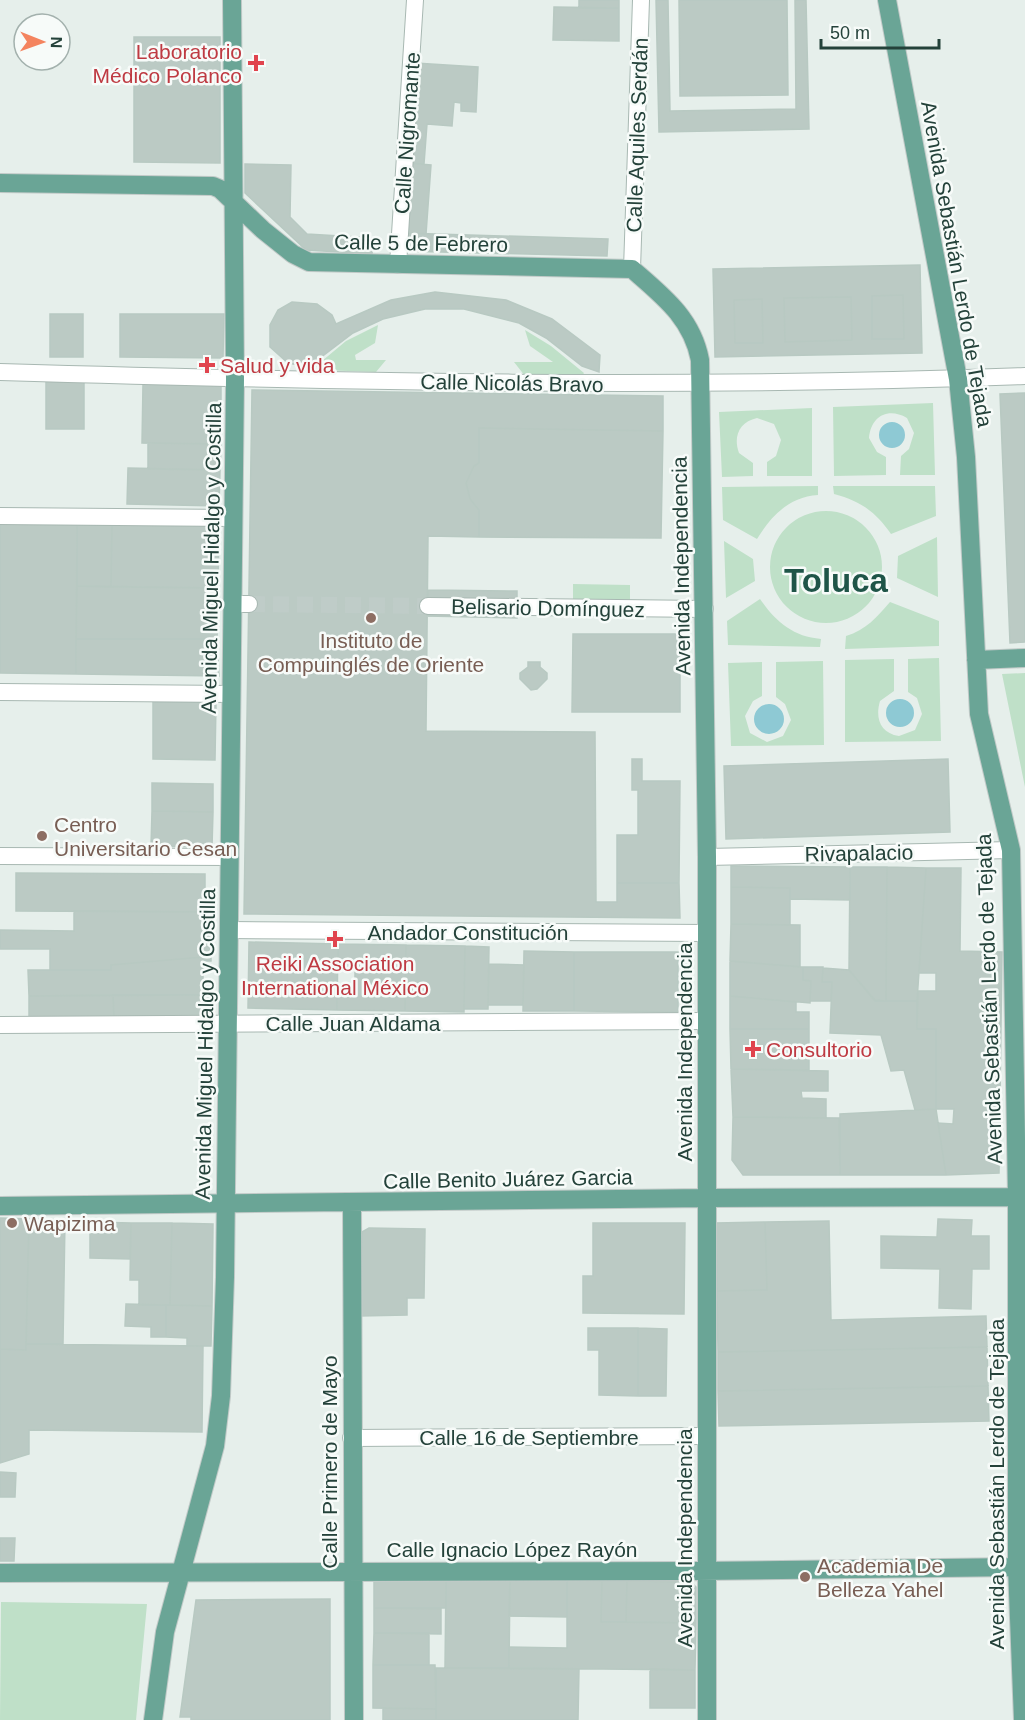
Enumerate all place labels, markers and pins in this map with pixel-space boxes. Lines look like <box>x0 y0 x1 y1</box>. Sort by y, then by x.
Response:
place label: Laboratorio Médico Polanco <box>93 40 242 87</box>
marker: Laboratorio Médico Polanco <box>247 54 265 72</box>
place label: Salud y vida <box>220 354 335 377</box>
marker: Salud y vida <box>198 356 216 374</box>
marker: Instituto de Compuinglés de Oriente <box>364 611 378 625</box>
place label: Instituto de Compuinglés de Oriente <box>258 629 484 676</box>
place label: Centro Universitario Cesan <box>54 813 237 860</box>
marker: Centro Universitario Cesan <box>35 829 49 843</box>
marker: Reiki Association International México <box>326 930 344 948</box>
place label: Reiki Association International México <box>241 952 429 999</box>
place label: Consultorio <box>766 1038 872 1061</box>
marker: Consultorio <box>744 1040 762 1058</box>
place label: Wapizima <box>24 1212 116 1235</box>
marker: Wapizima <box>5 1216 19 1230</box>
place label: Academia De Belleza Yahel <box>817 1554 943 1601</box>
marker: Academia De Belleza Yahel <box>798 1570 812 1584</box>

